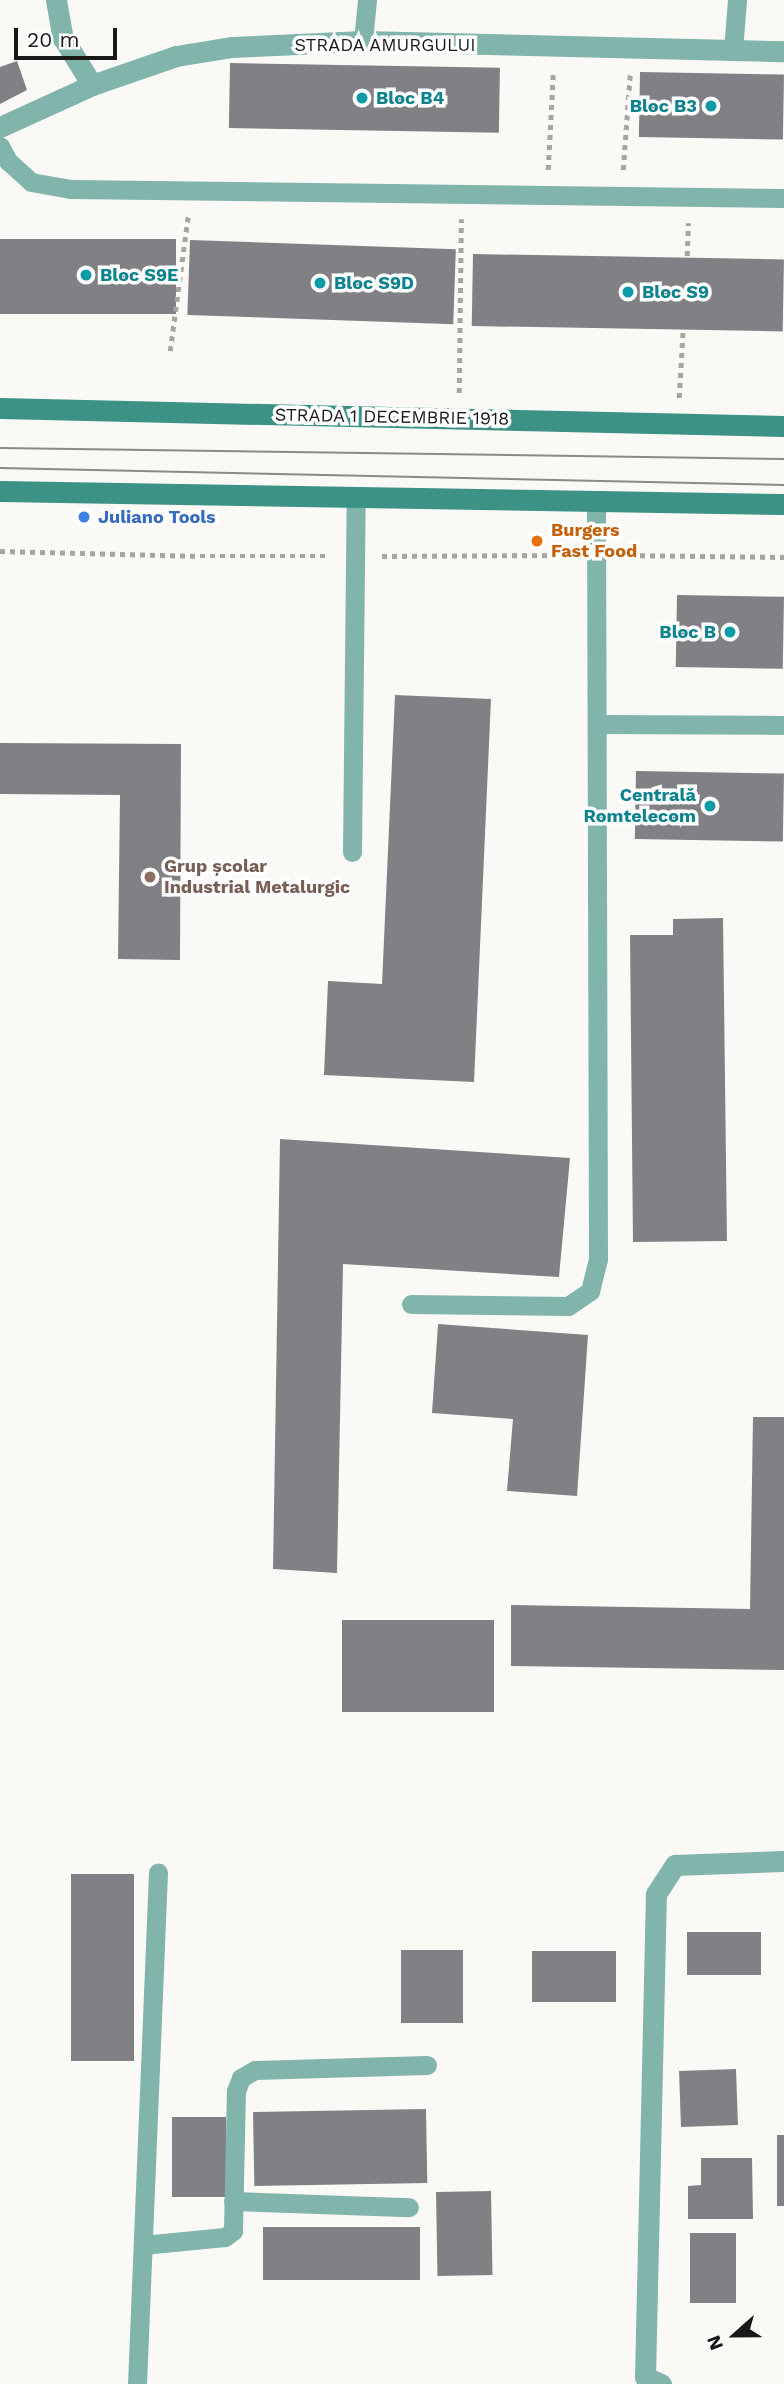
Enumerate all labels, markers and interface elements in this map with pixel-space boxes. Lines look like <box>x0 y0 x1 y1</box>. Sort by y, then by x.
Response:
scale bar <box>18 14 121 58</box>
text: 20 m <box>27 27 79 52</box>
street label: STRADA AMURGULUI <box>294 34 476 56</box>
place label: Bloc B4 <box>376 87 444 109</box>
marker: Bloc B4 <box>354 90 370 106</box>
place label: Bloc B3 <box>630 95 697 117</box>
marker: Bloc B3 <box>703 98 719 114</box>
place label: Bloc S9E <box>100 264 178 286</box>
marker: Bloc S9E <box>78 267 94 283</box>
place label: Bloc S9D <box>334 272 414 294</box>
marker: Bloc S9D <box>312 275 328 291</box>
place label: Bloc S9 <box>642 281 709 303</box>
marker: Bloc S9 <box>620 284 636 300</box>
street label: STRADA 1 DECEMBRIE 1918 <box>274 404 510 430</box>
place label: Juliano Tools <box>98 506 216 528</box>
marker: Juliano Tools <box>76 509 92 525</box>
place label: Burgers Fast Food <box>551 520 637 562</box>
marker: Burgers Fast Food <box>529 533 545 549</box>
place label: Bloc B <box>659 621 716 643</box>
marker: Bloc B <box>722 624 738 640</box>
place label: Centrală Romtelecom <box>584 785 696 828</box>
marker: Centrală Romtelecom <box>702 798 718 814</box>
place label: Grup școlar Industrial Metalurgic <box>164 856 350 898</box>
marker: Grup școlar Industrial Metalurgic <box>142 869 158 885</box>
north arrow <box>700 2300 770 2370</box>
text: N <box>702 2332 728 2353</box>

